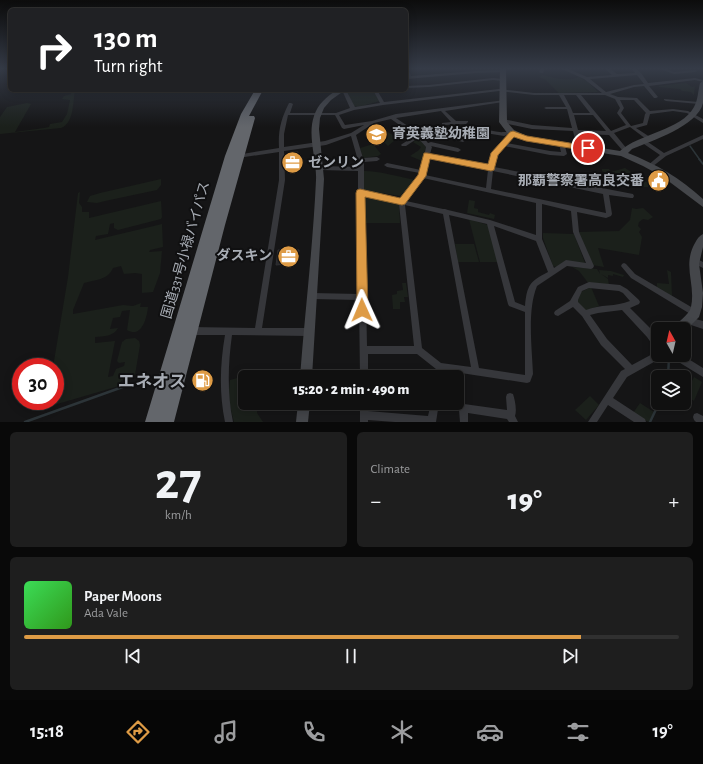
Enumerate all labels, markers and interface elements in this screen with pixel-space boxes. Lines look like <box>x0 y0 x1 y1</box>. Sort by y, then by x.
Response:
icon: right <box>28 24 80 76</box>
text: 130 m <box>94 25 158 53</box>
text: Turn right <box>94 58 163 76</box>
school or university icon: 育英義塾幼稚園 <box>364 121 390 147</box>
place label: 育英義塾幼稚園 <box>392 125 490 141</box>
pin <box>571 131 605 165</box>
icon: arrive <box>577 137 599 159</box>
office icon: ゼンリン <box>279 150 305 176</box>
place label: ゼンリン <box>308 154 364 170</box>
public building icon: 那覇警察署高良交番 <box>646 168 672 194</box>
place label: 那覇警察署高良交番 <box>518 173 644 188</box>
street label: 国道331号小禄バイパス <box>159 180 212 320</box>
office icon: ダスキン <box>275 243 301 269</box>
place label: ダスキン <box>216 247 272 263</box>
position arrow <box>341 289 383 331</box>
north arrow <box>651 322 691 362</box>
map controls <box>651 322 691 410</box>
speed limit sign: 30 <box>12 358 64 410</box>
fuel station icon: エネオス <box>189 368 215 394</box>
button: layers <box>651 370 691 410</box>
place label: エネオス <box>118 373 186 390</box>
text: 15:20 · 2 min · 490 m <box>293 382 409 397</box>
text: 27 <box>155 456 202 508</box>
text: Climate <box>371 463 410 476</box>
text: 19° <box>508 485 542 515</box>
text: − <box>371 490 381 512</box>
text: + <box>668 490 679 512</box>
text: km/h <box>165 509 192 522</box>
text: Paper Moons <box>84 589 162 604</box>
text: Ada Vale <box>84 607 128 620</box>
icon: previous <box>122 645 144 667</box>
icon: pause <box>340 645 362 667</box>
icon: next <box>559 645 581 667</box>
icon: directions <box>124 718 152 746</box>
icon: music <box>212 718 240 746</box>
icon: phone <box>300 718 328 746</box>
icon: climate <box>388 718 416 746</box>
icon: car <box>476 718 504 746</box>
icon: filters <box>564 718 592 746</box>
text: 15:18 <box>30 723 64 741</box>
text: 19° <box>652 723 673 741</box>

